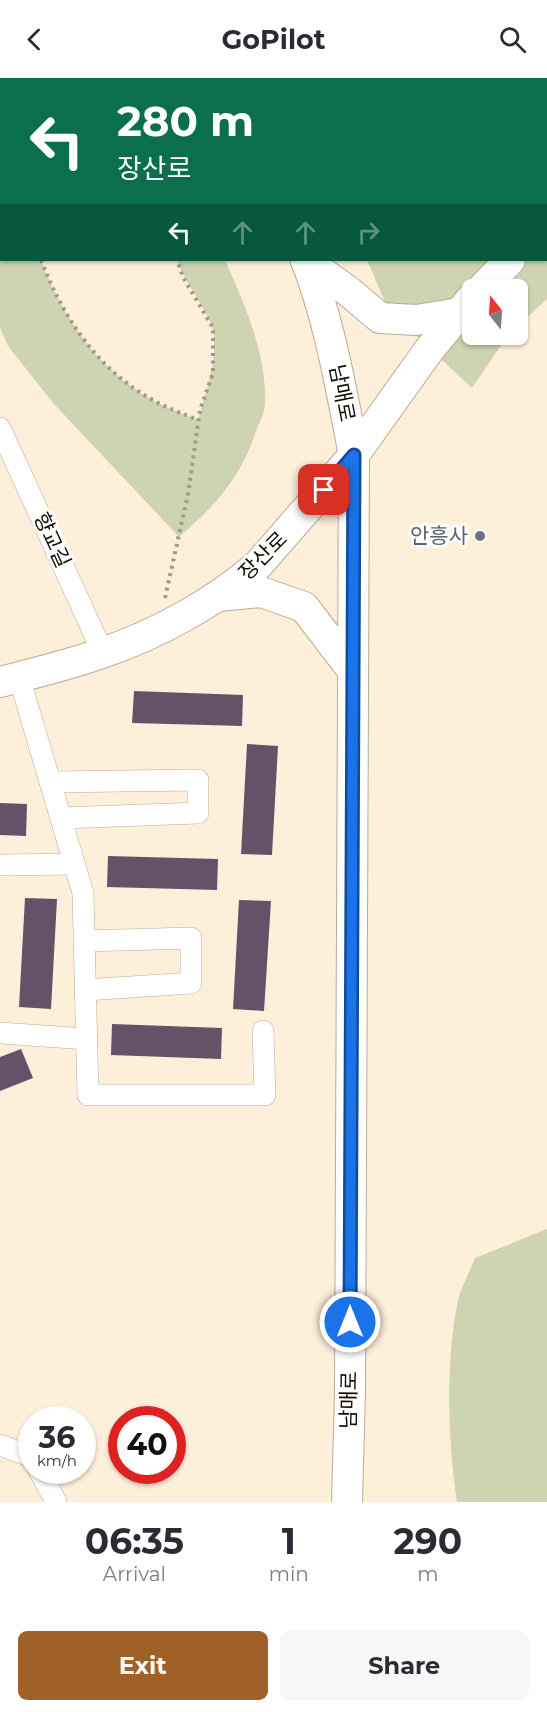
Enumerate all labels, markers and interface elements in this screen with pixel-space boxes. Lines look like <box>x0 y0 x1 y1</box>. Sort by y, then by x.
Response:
icon: back <box>18 23 51 56</box>
text: GoPilot <box>222 23 325 56</box>
icon: search <box>496 23 529 56</box>
text: 280 m <box>117 95 254 147</box>
icon: left <box>18 102 96 180</box>
text: 장산로 <box>117 152 192 185</box>
icon: left <box>163 216 196 249</box>
icon: ahead <box>226 216 259 249</box>
icon: ahead <box>289 216 322 249</box>
icon: right <box>352 216 385 249</box>
north arrow <box>462 279 528 345</box>
map controls <box>462 279 528 345</box>
street label: 남매로 <box>325 362 360 424</box>
pin <box>298 464 349 515</box>
icon: arrive <box>307 473 340 506</box>
street label: 향교길 <box>29 508 76 571</box>
place label: 안흥사 <box>410 523 468 548</box>
street label: 장산로 <box>233 526 292 585</box>
marker: 안흥사 <box>473 529 487 543</box>
position arrow <box>318 1290 382 1354</box>
street label: 남매로 <box>335 1371 362 1429</box>
speed limit sign: 40 <box>108 1406 186 1484</box>
text: 36 <box>39 1419 75 1456</box>
text: km/h <box>37 1451 77 1470</box>
text: 06:35 <box>85 1519 184 1563</box>
text: 1 <box>282 1519 296 1563</box>
text: 290 <box>394 1519 462 1563</box>
text: Arrival <box>103 1562 166 1586</box>
text: min <box>269 1562 309 1586</box>
text: m <box>417 1562 439 1586</box>
button: Exit <box>18 1631 268 1700</box>
button: Share <box>280 1631 529 1700</box>

